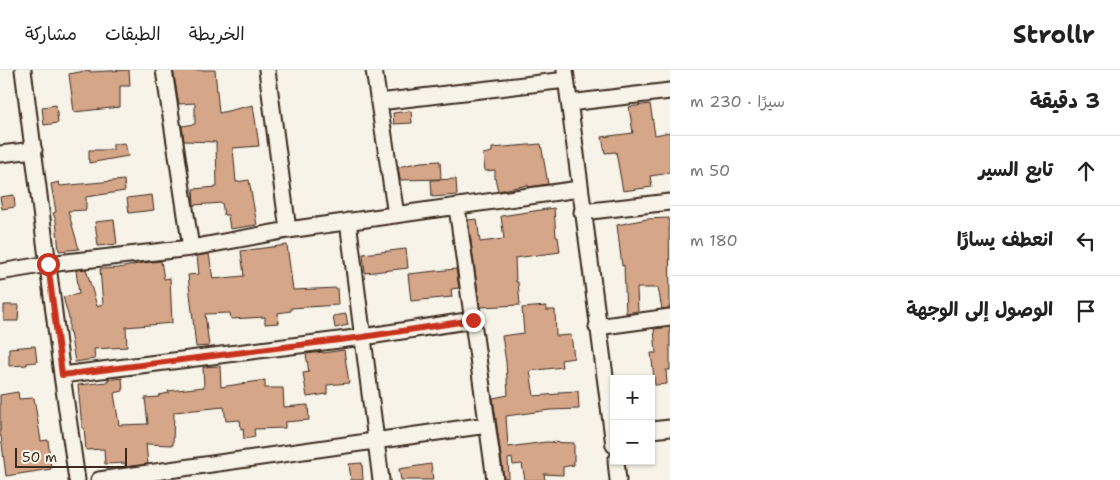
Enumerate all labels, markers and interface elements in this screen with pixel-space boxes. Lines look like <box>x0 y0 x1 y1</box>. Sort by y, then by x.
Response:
text: Strollr <box>1013 19 1095 51</box>
text: مشاركة <box>25 22 77 46</box>
text: الطبقات <box>105 22 161 46</box>
text: الخريطة <box>189 22 245 46</box>
text: 3 دقيقة <box>1030 87 1100 115</box>
text: سيرًا · 230 m <box>690 91 785 112</box>
text: تابع السير <box>979 157 1053 182</box>
icon: ahead <box>1072 157 1100 185</box>
text: 50 m <box>690 160 730 181</box>
text: انعطف يسارًا <box>957 227 1053 252</box>
icon: left <box>1072 227 1100 255</box>
text: 180 m <box>690 230 738 251</box>
route start <box>37 253 60 276</box>
text: الوصول إلى الوجهة <box>906 297 1053 322</box>
icon: arrive <box>1072 297 1100 325</box>
route end <box>462 309 485 332</box>
map controls <box>610 375 655 465</box>
button: + <box>610 375 655 420</box>
button: − <box>610 420 655 465</box>
scale bar <box>15 445 128 468</box>
text: 50 m <box>22 448 57 466</box>

